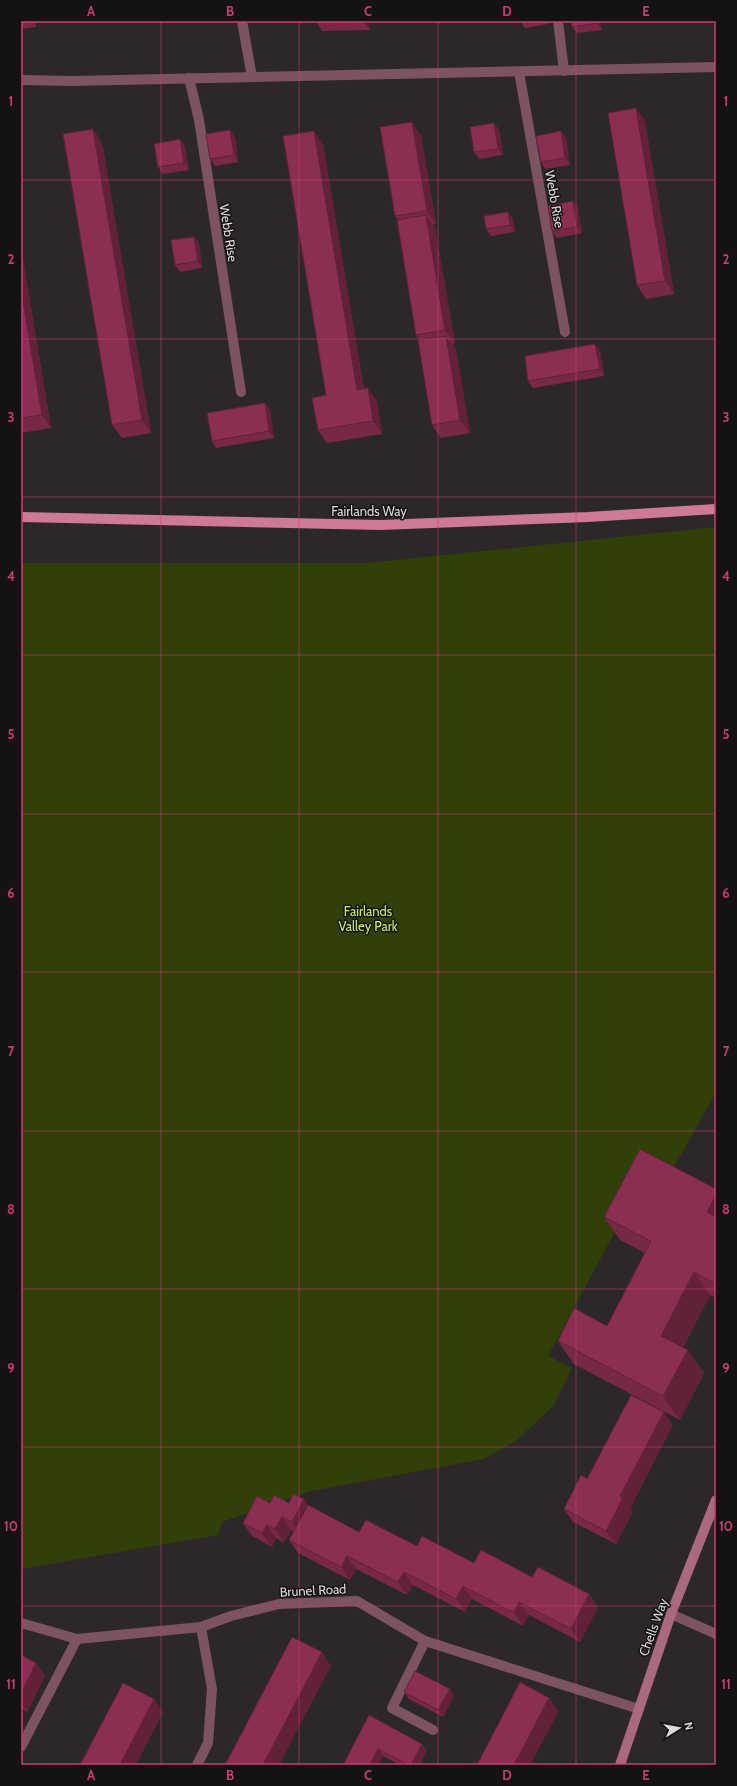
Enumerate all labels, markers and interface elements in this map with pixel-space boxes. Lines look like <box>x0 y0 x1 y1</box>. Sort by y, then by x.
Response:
text: A <box>87 3 96 19</box>
text: B <box>226 3 234 19</box>
text: C <box>364 3 372 19</box>
text: D <box>502 3 512 19</box>
text: E <box>642 3 650 19</box>
text: 1 <box>9 93 13 109</box>
text: 1 <box>724 93 728 109</box>
street label: Webb Rise <box>542 169 568 229</box>
street label: Webb Rise <box>217 203 242 263</box>
text: 2 <box>8 251 15 267</box>
text: 2 <box>723 251 730 267</box>
text: 3 <box>7 409 15 425</box>
text: 3 <box>722 409 730 425</box>
street label: Fairlands Way <box>331 503 407 519</box>
text: 4 <box>7 568 15 584</box>
text: 4 <box>722 568 730 584</box>
text: 5 <box>8 726 15 742</box>
text: 5 <box>723 726 730 742</box>
text: 6 <box>7 885 15 901</box>
text: 6 <box>722 885 730 901</box>
park label: Fairlands Valley Park <box>338 903 398 934</box>
text: 7 <box>8 1043 15 1059</box>
text: 7 <box>723 1043 730 1059</box>
text: 8 <box>7 1201 15 1217</box>
text: 8 <box>722 1201 730 1217</box>
text: 9 <box>7 1360 15 1376</box>
text: 9 <box>722 1360 730 1376</box>
text: 10 <box>4 1518 18 1534</box>
text: 10 <box>719 1518 733 1534</box>
street label: Brunel Road <box>279 1580 347 1600</box>
street label: Chells Way <box>635 1595 671 1658</box>
text: 11 <box>6 1676 16 1692</box>
text: 11 <box>721 1676 731 1692</box>
north arrow <box>659 1708 699 1748</box>
text: N <box>681 1721 696 1731</box>
text: A <box>87 1767 96 1783</box>
text: B <box>226 1767 234 1783</box>
text: C <box>364 1767 372 1783</box>
text: D <box>502 1767 512 1783</box>
text: E <box>642 1767 650 1783</box>

